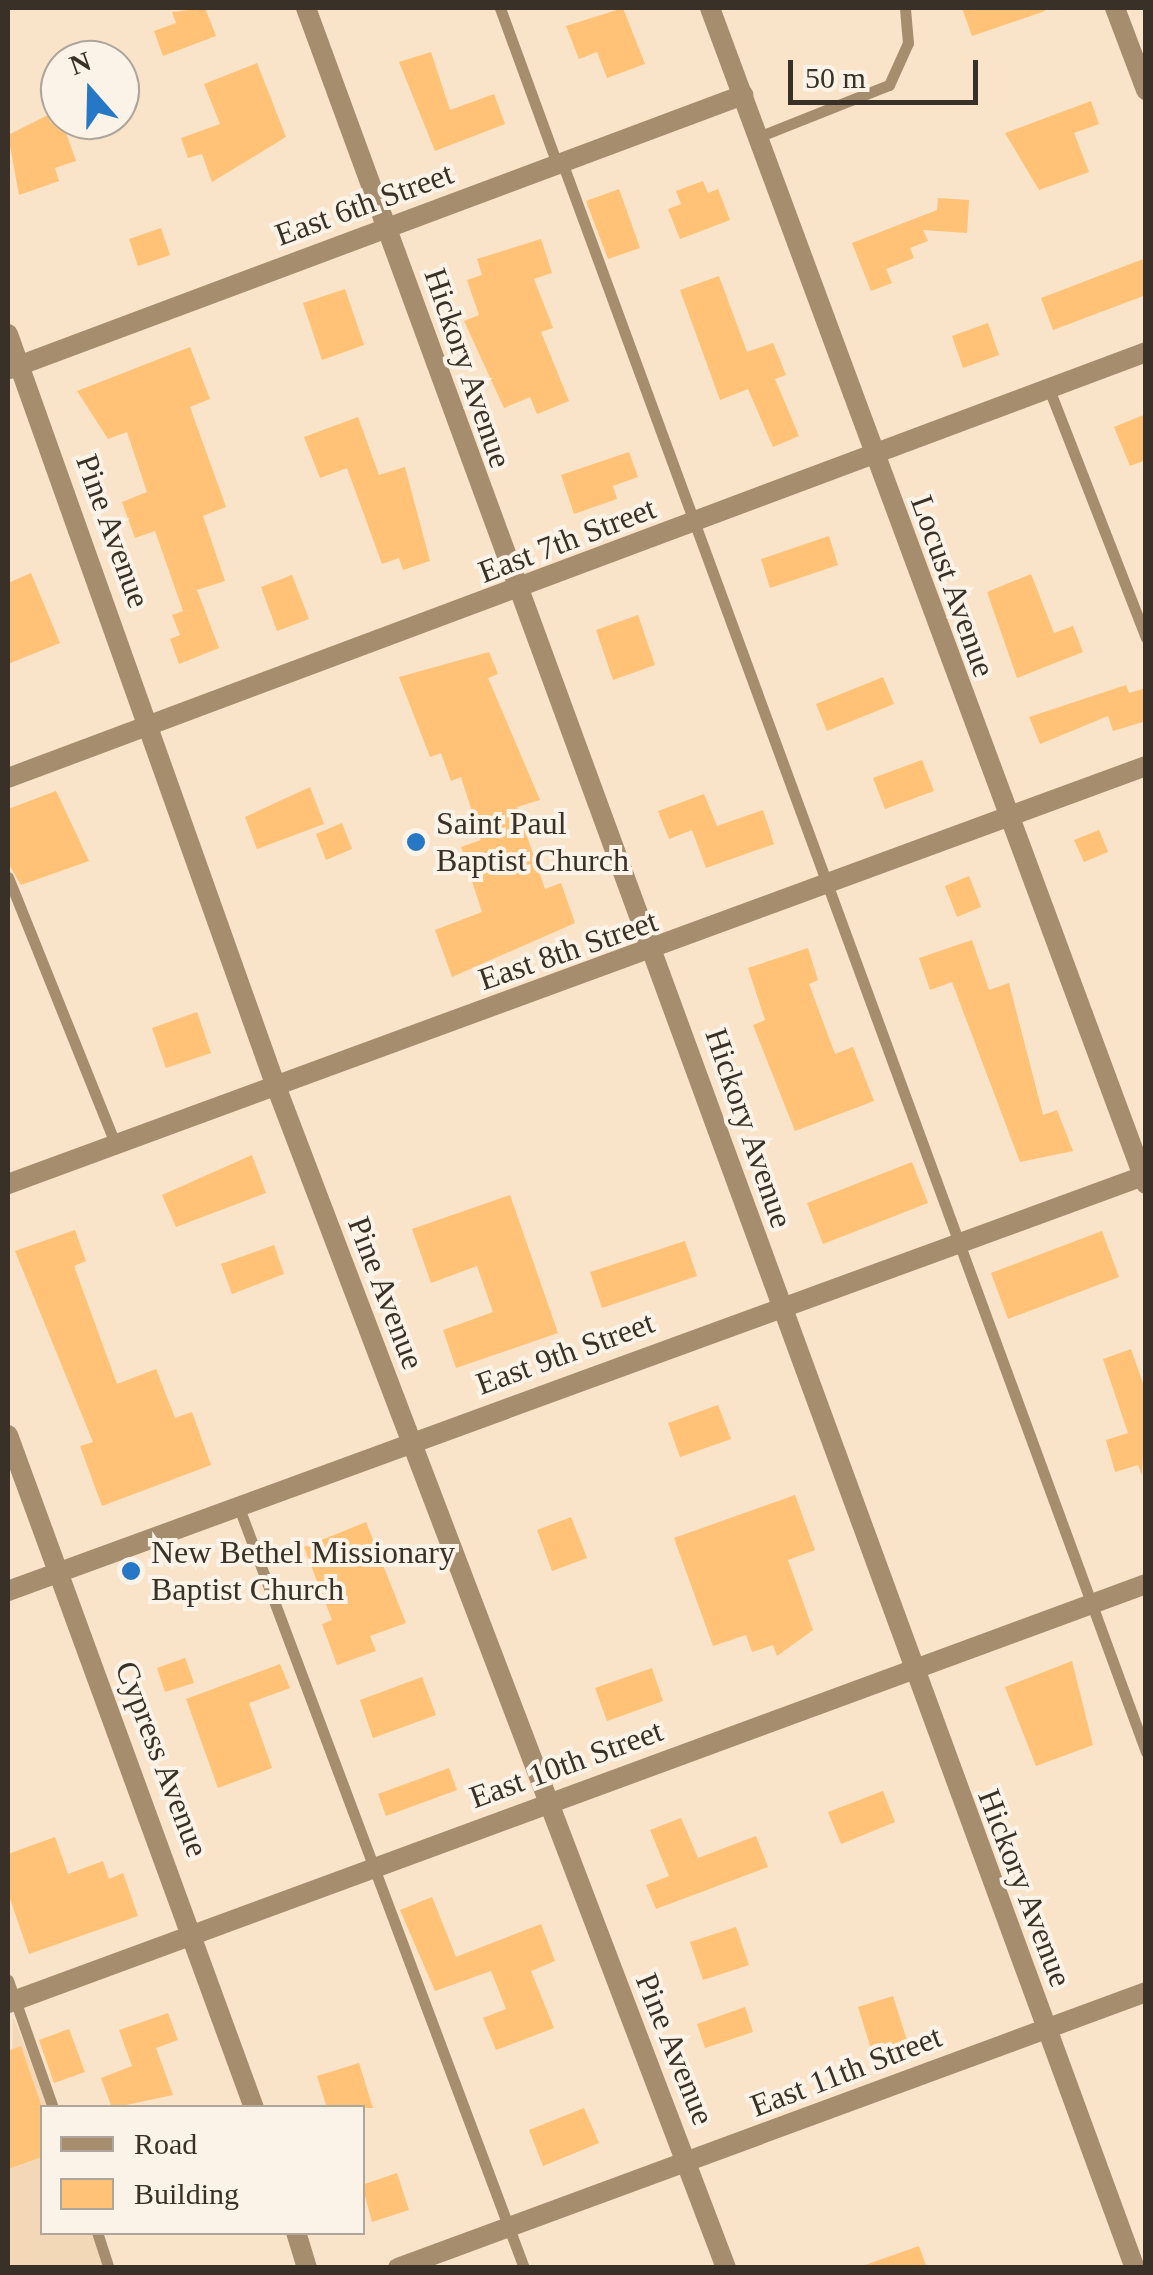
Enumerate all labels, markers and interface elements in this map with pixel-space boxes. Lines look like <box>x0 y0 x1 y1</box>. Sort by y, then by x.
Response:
north arrow <box>40 40 140 140</box>
scale bar <box>793 40 983 102</box>
text: N <box>65 45 95 81</box>
text: 50 m <box>805 61 866 94</box>
street label: East 6th Street <box>270 154 458 254</box>
street label: Hickory Avenue <box>416 262 520 474</box>
street label: Pine Avenue <box>67 448 159 614</box>
street label: East 7th Street <box>473 489 661 591</box>
street label: Locust Avenue <box>902 489 1004 683</box>
place label: Saint Paul Baptist Church <box>436 805 629 880</box>
marker: Saint Paul Baptist Church <box>405 831 427 853</box>
street label: East 8th Street <box>474 901 662 999</box>
street label: Hickory Avenue <box>697 1022 801 1234</box>
street label: Pine Avenue <box>339 1210 433 1376</box>
street label: East 9th Street <box>471 1303 659 1403</box>
place label: New Bethel Missionary Baptist Church <box>151 1534 455 1609</box>
marker: New Bethel Missionary Baptist Church <box>120 1560 142 1582</box>
street label: Cypress Avenue <box>107 1655 217 1863</box>
street label: East 10th Street <box>464 1711 668 1817</box>
street label: Hickory Avenue <box>969 1783 1081 1993</box>
street label: Pine Avenue <box>627 1967 723 2131</box>
street label: East 11th Street <box>745 2017 947 2125</box>
legend <box>40 2105 365 2235</box>
text: Road <box>134 2127 197 2160</box>
text: Building <box>134 2177 239 2210</box>

